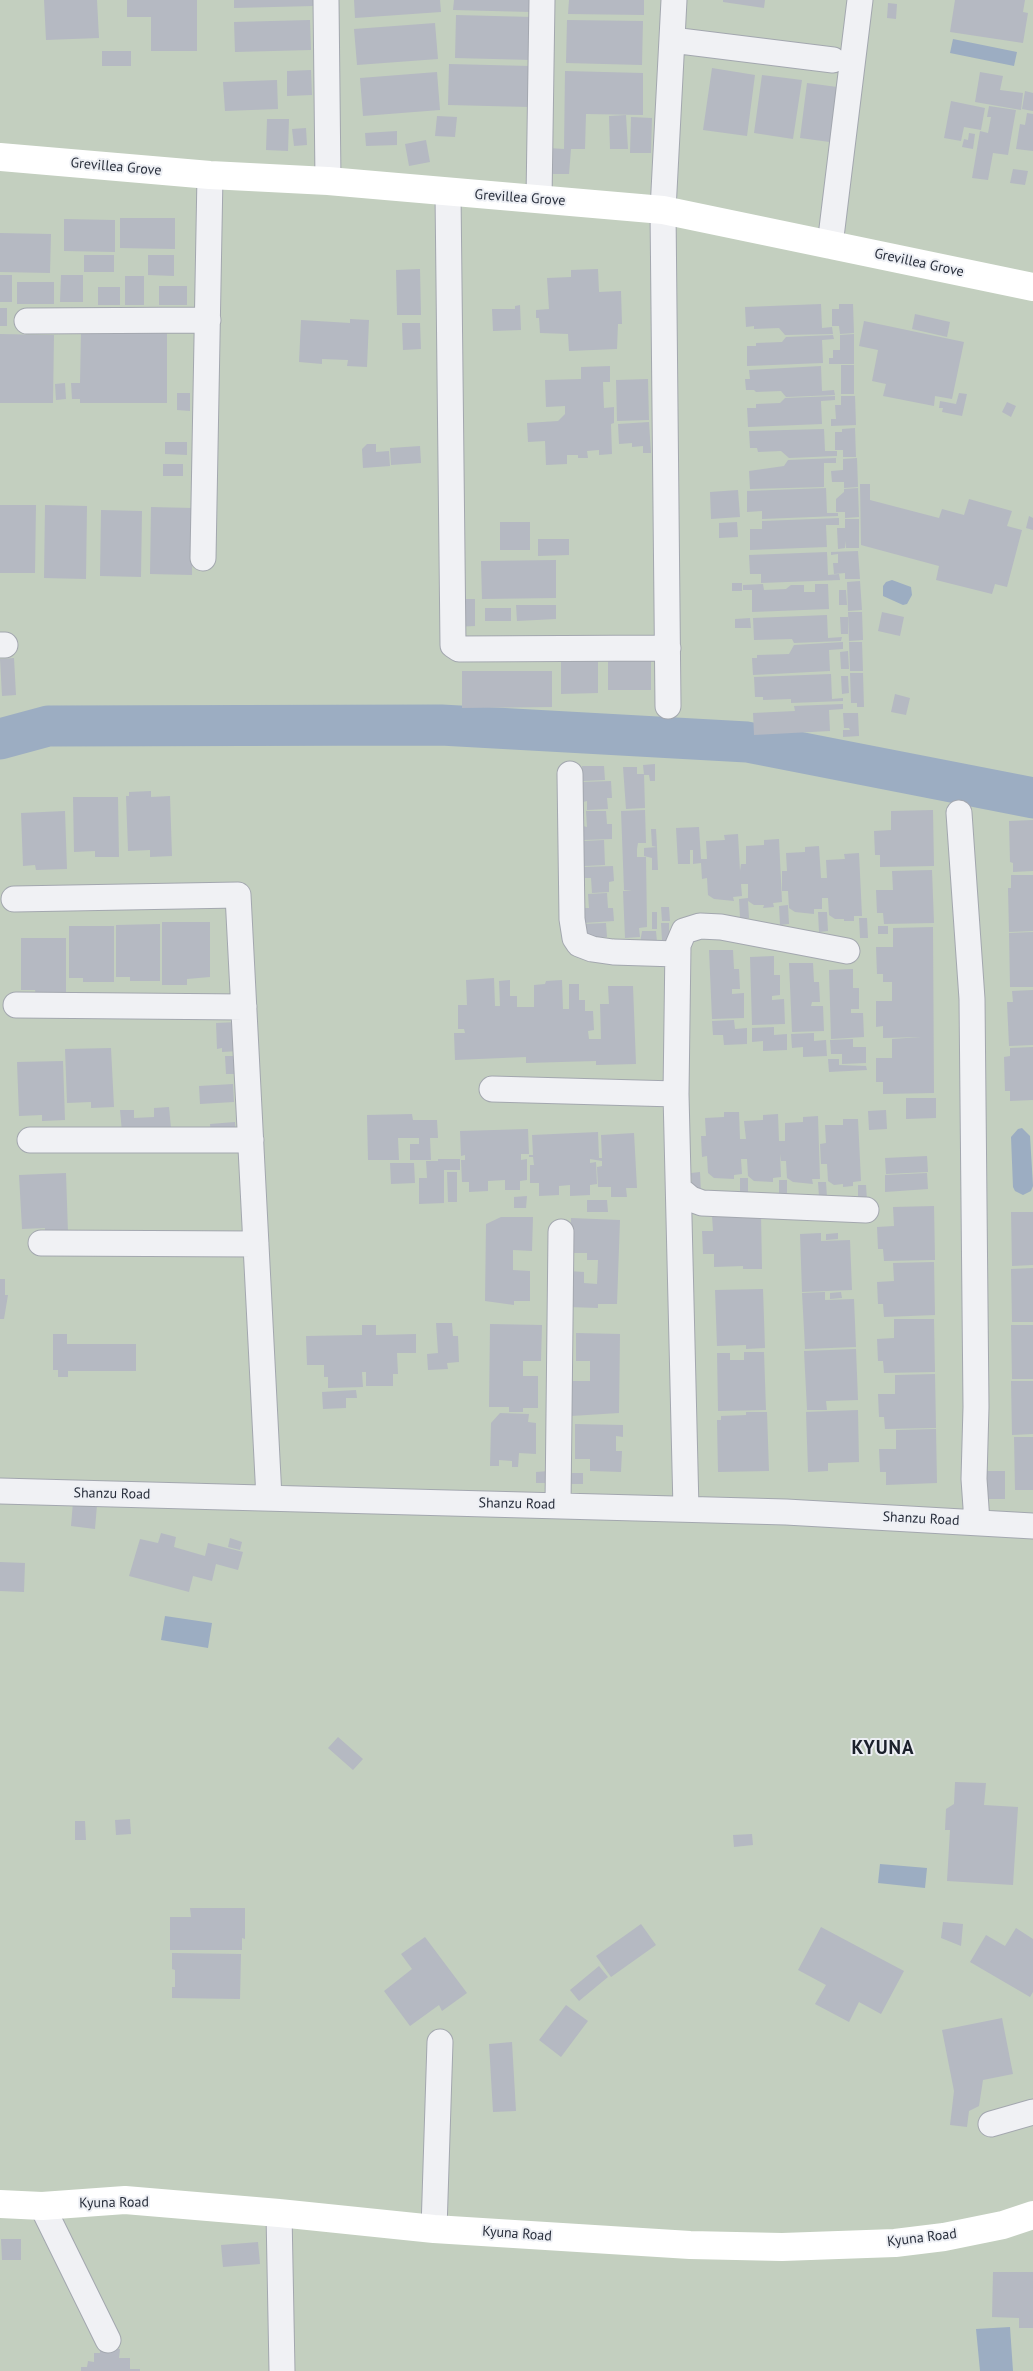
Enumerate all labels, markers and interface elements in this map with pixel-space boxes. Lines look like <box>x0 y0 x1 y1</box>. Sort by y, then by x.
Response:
street label: Grevillea Grove <box>70 155 162 179</box>
street label: Grevillea Grove <box>474 186 566 210</box>
street label: Grevillea Grove <box>873 245 965 281</box>
street label: Shanzu Road <box>73 1485 151 1503</box>
street label: Shanzu Road <box>478 1495 556 1513</box>
street label: Shanzu Road <box>882 1509 960 1529</box>
district label: KYUNA <box>851 1738 915 1760</box>
street label: Kyuna Road <box>79 2194 149 2212</box>
street label: Kyuna Road <box>482 2223 552 2245</box>
street label: Kyuna Road <box>886 2225 958 2251</box>

